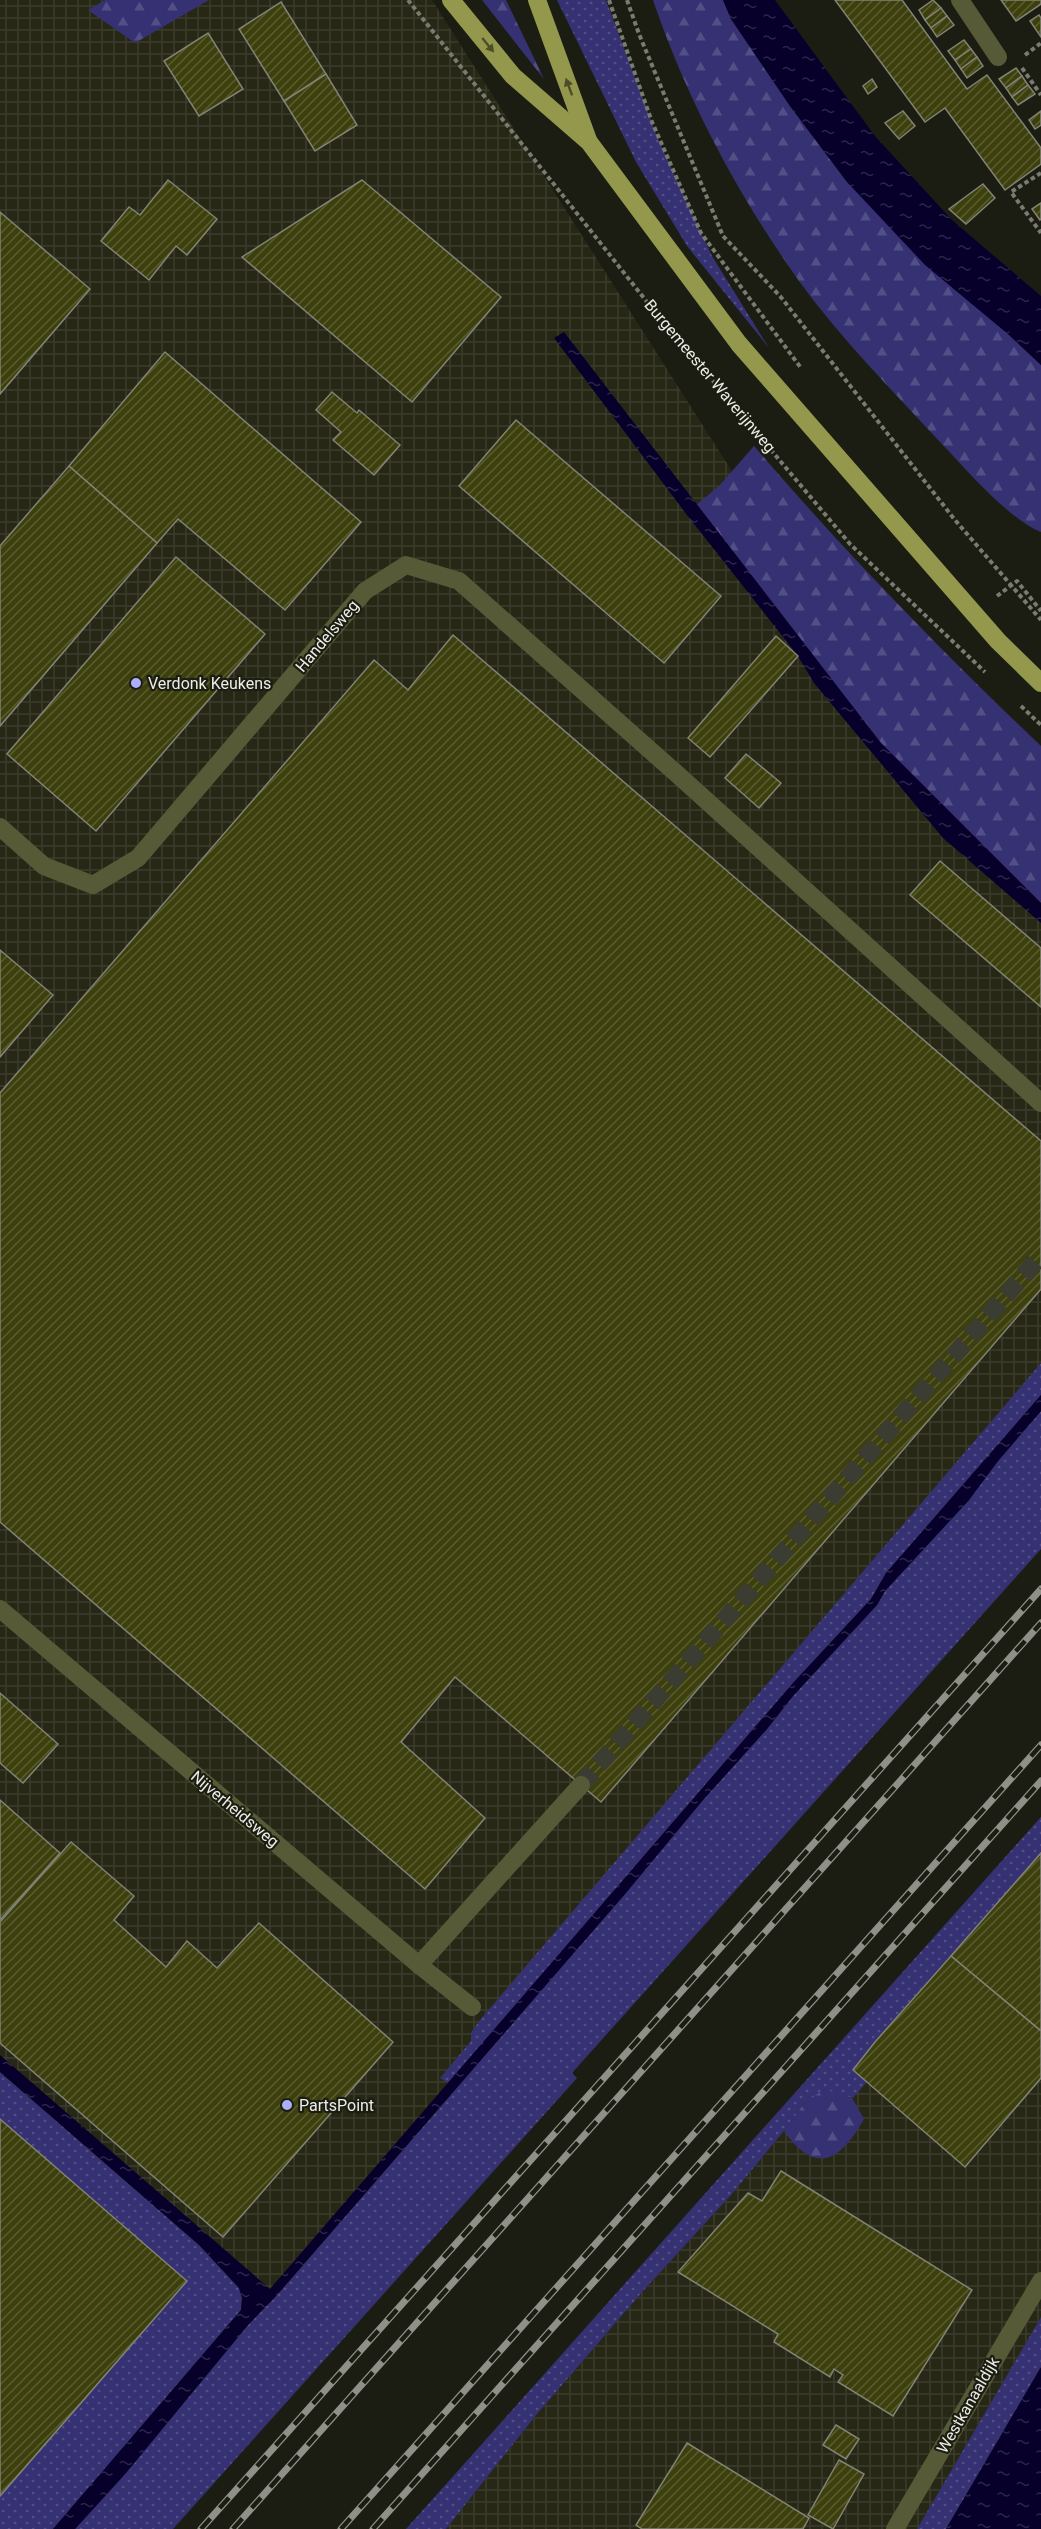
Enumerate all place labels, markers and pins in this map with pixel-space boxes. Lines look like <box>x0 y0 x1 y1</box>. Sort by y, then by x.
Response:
place label: Verdonk Keukens <box>148 674 271 693</box>
marker: Verdonk Keukens <box>129 676 143 690</box>
place label: PartsPoint <box>299 2096 374 2115</box>
marker: PartsPoint <box>280 2098 294 2112</box>

